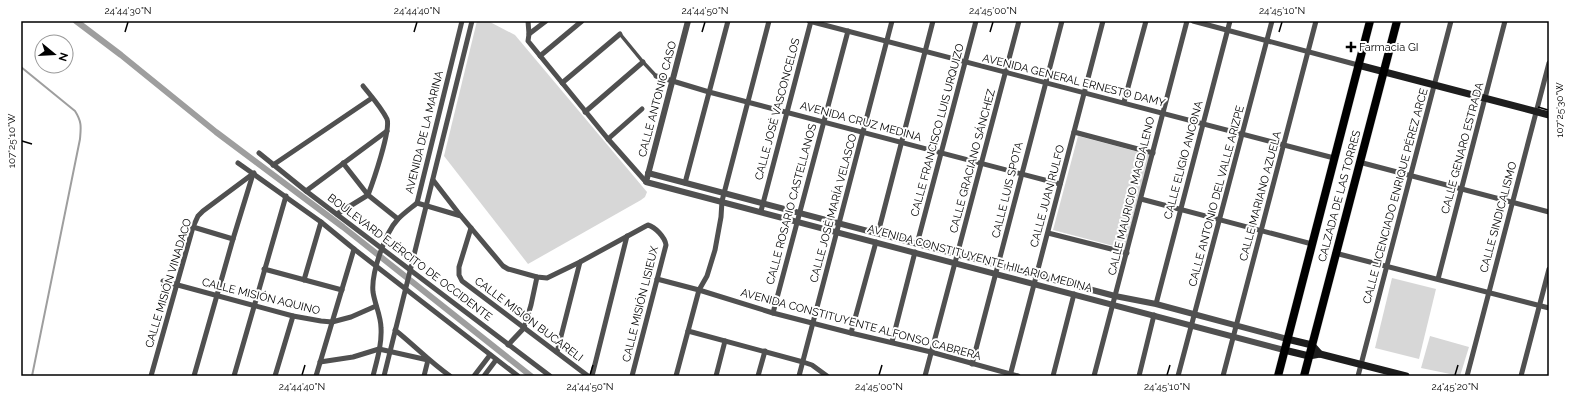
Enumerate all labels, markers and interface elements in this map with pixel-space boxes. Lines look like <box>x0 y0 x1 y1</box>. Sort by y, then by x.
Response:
text: 24°44'30"N <box>104 5 152 16</box>
text: 24°44'40"N <box>394 5 440 16</box>
text: 24°44'50"N <box>681 5 729 16</box>
text: 24°45'00"N <box>969 5 1017 16</box>
text: 24°45'10"N <box>1259 5 1305 16</box>
north arrow <box>34 34 74 74</box>
street label: CALLE JOSÉ VASCONCELOS <box>751 36 803 182</box>
street label: CALLE ANTONIO CASO <box>636 40 679 159</box>
place label: Farmacia GI <box>1359 41 1419 54</box>
street label: CALLE FRANCISCO LUIS URQUIZO <box>908 42 967 218</box>
marker: Farmacia GI <box>1346 42 1356 52</box>
text: N <box>56 51 71 63</box>
street label: AVENIDA GENERAL ERNESTO DAMY <box>981 51 1167 110</box>
street label: AVENIDA DE LA MARINA <box>403 69 446 195</box>
street label: CALLE GENARO ESTRADA <box>1439 80 1486 215</box>
text: 107°25'30"W <box>1554 82 1565 138</box>
street label: CALLE LICENCIADO ENRIQUE PÉREZ ARCE <box>1359 86 1431 305</box>
street label: CALLE GRACIANO SÁNCHEZ <box>946 87 998 234</box>
street label: AVENIDA CRUZ MEDINA <box>799 99 924 144</box>
street label: CALLE ELIGIO ANCONA <box>1161 99 1206 221</box>
street label: CALLE ANTONIO DEL VALLE ARIZPE <box>1186 104 1247 288</box>
text: 107°25'10"W <box>6 113 17 168</box>
street label: CALLE MAURICIO MAGDALENO <box>1105 115 1158 277</box>
street label: CALLE ROSARIO CASTELLANOS <box>764 122 819 286</box>
street label: CALLE MARIANO AZUELA <box>1237 129 1284 263</box>
street label: CALZADA DE LAS TORRES <box>1316 129 1363 263</box>
street label: CALLE JOSÉ MARÍA VELASCO <box>806 132 860 284</box>
street label: CALLE LUIS SPOTA <box>989 140 1026 240</box>
street label: CALLE JUAN RULFO <box>1028 144 1067 249</box>
street label: CALLE SINDICALISMO <box>1477 160 1520 274</box>
street label: BOULEVARD EJÉRCITO DE OCCIDENTE <box>325 190 495 324</box>
street label: CALLE MISIÓN VINADACO <box>142 217 194 349</box>
street label: AVENIDA CONSTITUYENTE HILARIO MEDINA <box>866 222 1094 295</box>
street label: CALLE MISIÓN LISIEUX <box>619 245 661 363</box>
street label: CALLE MISIÓN BUCARELI <box>472 274 586 364</box>
street label: CALLE MISIÓN AQUINO <box>200 275 322 317</box>
street label: AVENIDA CONSTITUYENTE ALFONSO CABRERA <box>739 286 983 363</box>
text: 24°44'40"N <box>279 381 325 392</box>
text: 24°44'50"N <box>566 381 614 392</box>
text: 24°45'00"N <box>855 381 903 392</box>
text: 24°45'10"N <box>1144 381 1190 392</box>
text: 24°45'20"N <box>1431 381 1479 392</box>

